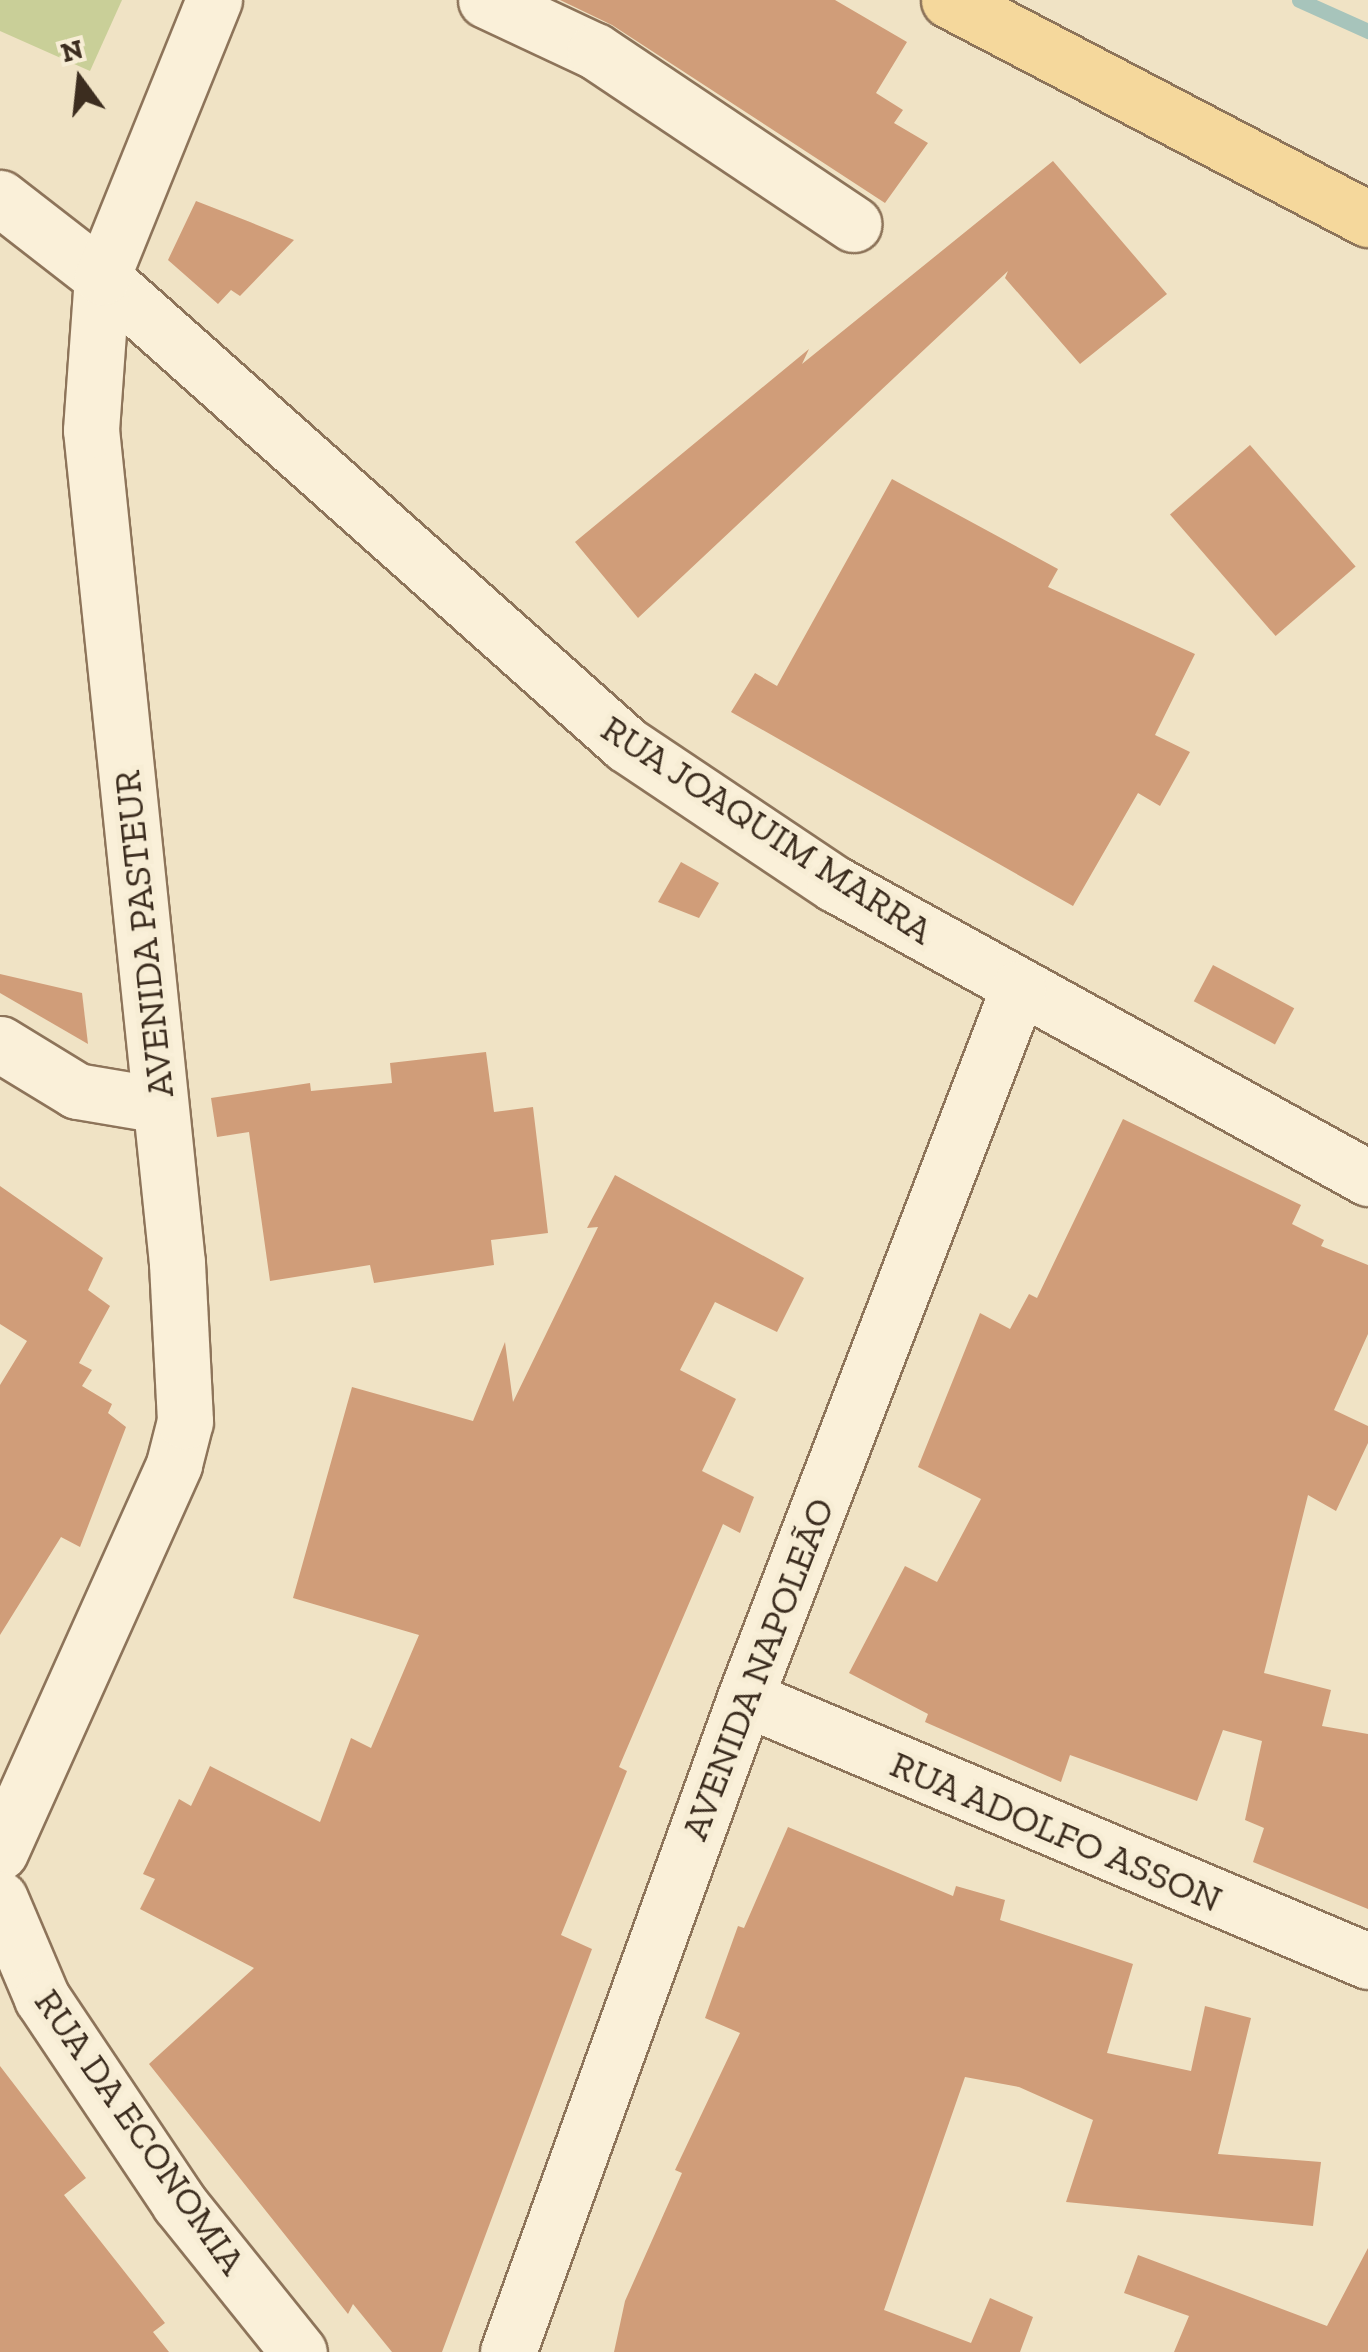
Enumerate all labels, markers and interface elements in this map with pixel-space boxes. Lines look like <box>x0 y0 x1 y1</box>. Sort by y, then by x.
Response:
north arrow <box>30 30 130 130</box>
text: N <box>58 32 87 69</box>
street label: RUA JOAQUIM MARRA <box>592 705 942 955</box>
street label: AVENIDA PASTEUR <box>104 768 184 1100</box>
street label: AVENIDA NAPOLEÃO <box>672 1491 844 1847</box>
street label: RUA ADOLFO ASSON <box>882 1741 1230 1923</box>
street label: RUA DA ECONOMIA <box>24 1980 256 2284</box>

